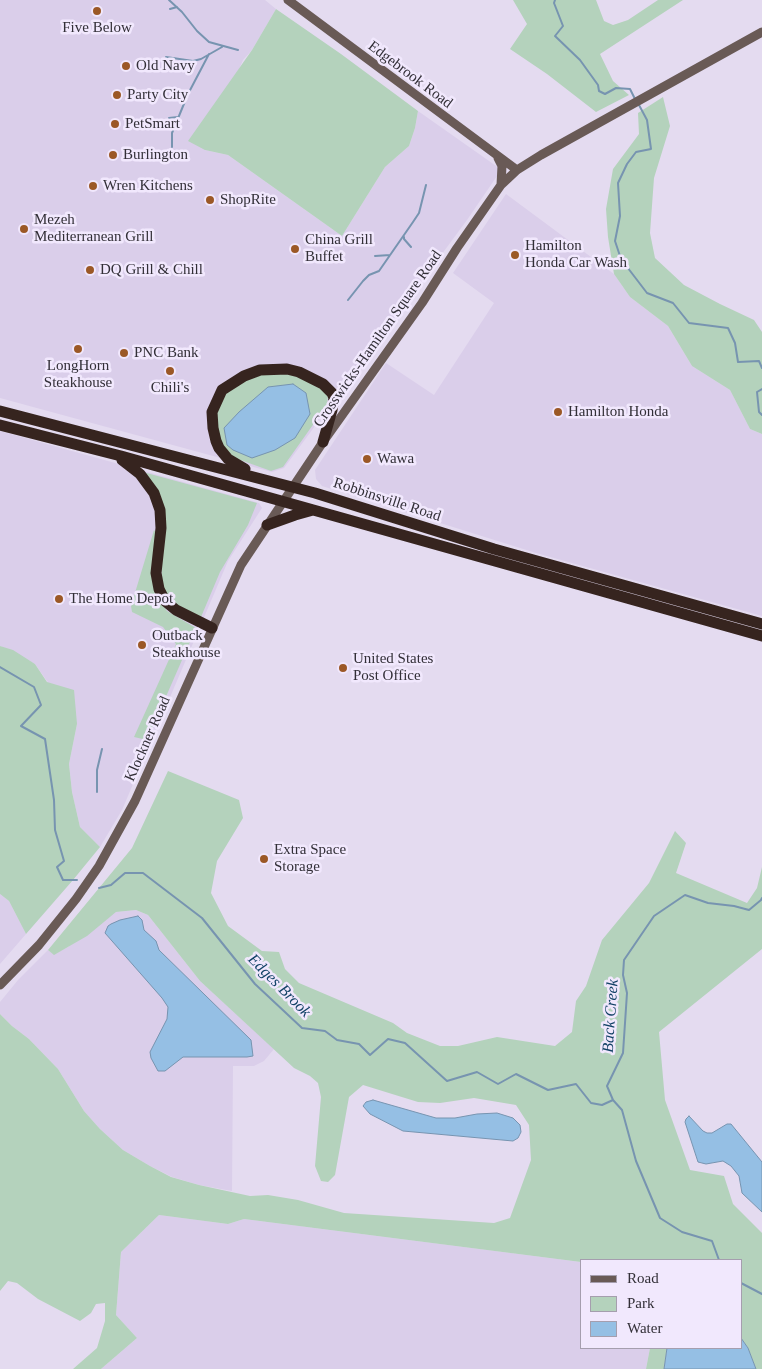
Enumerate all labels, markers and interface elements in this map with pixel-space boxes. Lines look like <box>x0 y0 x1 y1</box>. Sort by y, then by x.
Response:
marker: Five Below <box>91 5 103 17</box>
place label: Five Below <box>62 19 132 37</box>
street label: Edgebrook Road <box>364 37 456 113</box>
place label: Old Navy <box>136 57 195 75</box>
marker: Old Navy <box>120 60 132 72</box>
place label: Party City <box>127 86 188 104</box>
marker: Party City <box>111 89 123 101</box>
place label: PetSmart <box>125 115 180 133</box>
marker: PetSmart <box>109 118 121 130</box>
place label: Burlington <box>123 146 188 164</box>
marker: Burlington <box>107 149 119 161</box>
place label: Wren Kitchens <box>103 177 193 195</box>
marker: Wren Kitchens <box>87 180 99 192</box>
place label: ShopRite <box>220 191 276 209</box>
marker: ShopRite <box>204 194 216 206</box>
place label: Mezeh Mediterranean Grill <box>34 211 154 246</box>
marker: Mezeh Mediterranean Grill <box>18 223 30 235</box>
place label: China Grill Buffet <box>305 231 373 266</box>
place label: Hamilton Honda Car Wash <box>525 237 627 272</box>
marker: China Grill Buffet <box>289 243 301 255</box>
street label: Crosswicks-Hamilton Square Road <box>310 247 446 431</box>
marker: Hamilton Honda Car Wash <box>509 249 521 261</box>
place label: DQ Grill & Chill <box>100 261 203 279</box>
marker: DQ Grill & Chill <box>84 264 96 276</box>
marker: LongHorn Steakhouse <box>72 343 84 355</box>
place label: PNC Bank <box>134 344 199 362</box>
marker: PNC Bank <box>118 347 130 359</box>
place label: LongHorn Steakhouse <box>44 357 112 392</box>
marker: Chili's <box>164 365 176 377</box>
place label: Chili's <box>151 379 189 397</box>
place label: Hamilton Honda <box>568 403 668 421</box>
marker: Hamilton Honda <box>552 406 564 418</box>
place label: Wawa <box>377 450 414 468</box>
marker: Wawa <box>361 453 373 465</box>
street label: Robbinsville Road <box>331 474 443 526</box>
place label: The Home Depot <box>69 590 173 608</box>
marker: The Home Depot <box>53 593 65 605</box>
place label: Outback Steakhouse <box>152 627 220 662</box>
marker: Outback Steakhouse <box>136 639 148 651</box>
place label: United States Post Office <box>353 650 433 685</box>
marker: United States Post Office <box>337 662 349 674</box>
street label: Klockner Road <box>121 694 175 784</box>
place label: Extra Space Storage <box>274 841 346 876</box>
marker: Extra Space Storage <box>258 853 270 865</box>
water label: Edges Brook <box>243 950 315 1022</box>
water label: Back Creek <box>599 979 623 1053</box>
legend <box>580 1259 742 1349</box>
text: Road <box>627 1270 659 1286</box>
text: Park <box>627 1295 655 1311</box>
text: Water <box>627 1320 662 1336</box>

